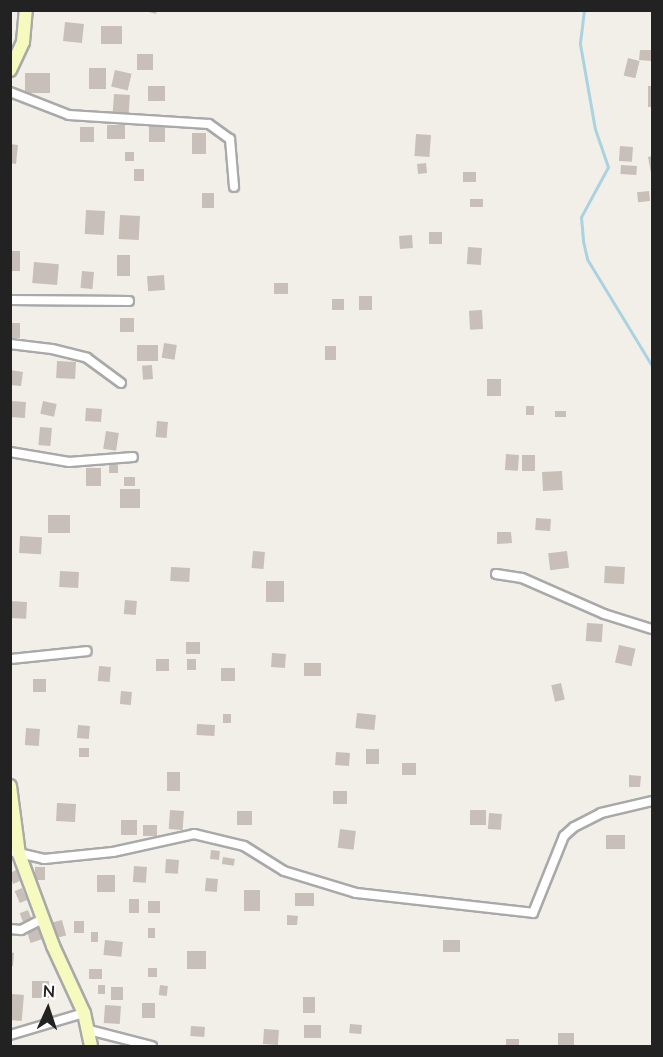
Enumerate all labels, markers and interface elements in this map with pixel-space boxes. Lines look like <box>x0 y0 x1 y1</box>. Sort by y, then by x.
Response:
north arrow <box>18 979 78 1039</box>
text: N <box>42 981 56 1000</box>

